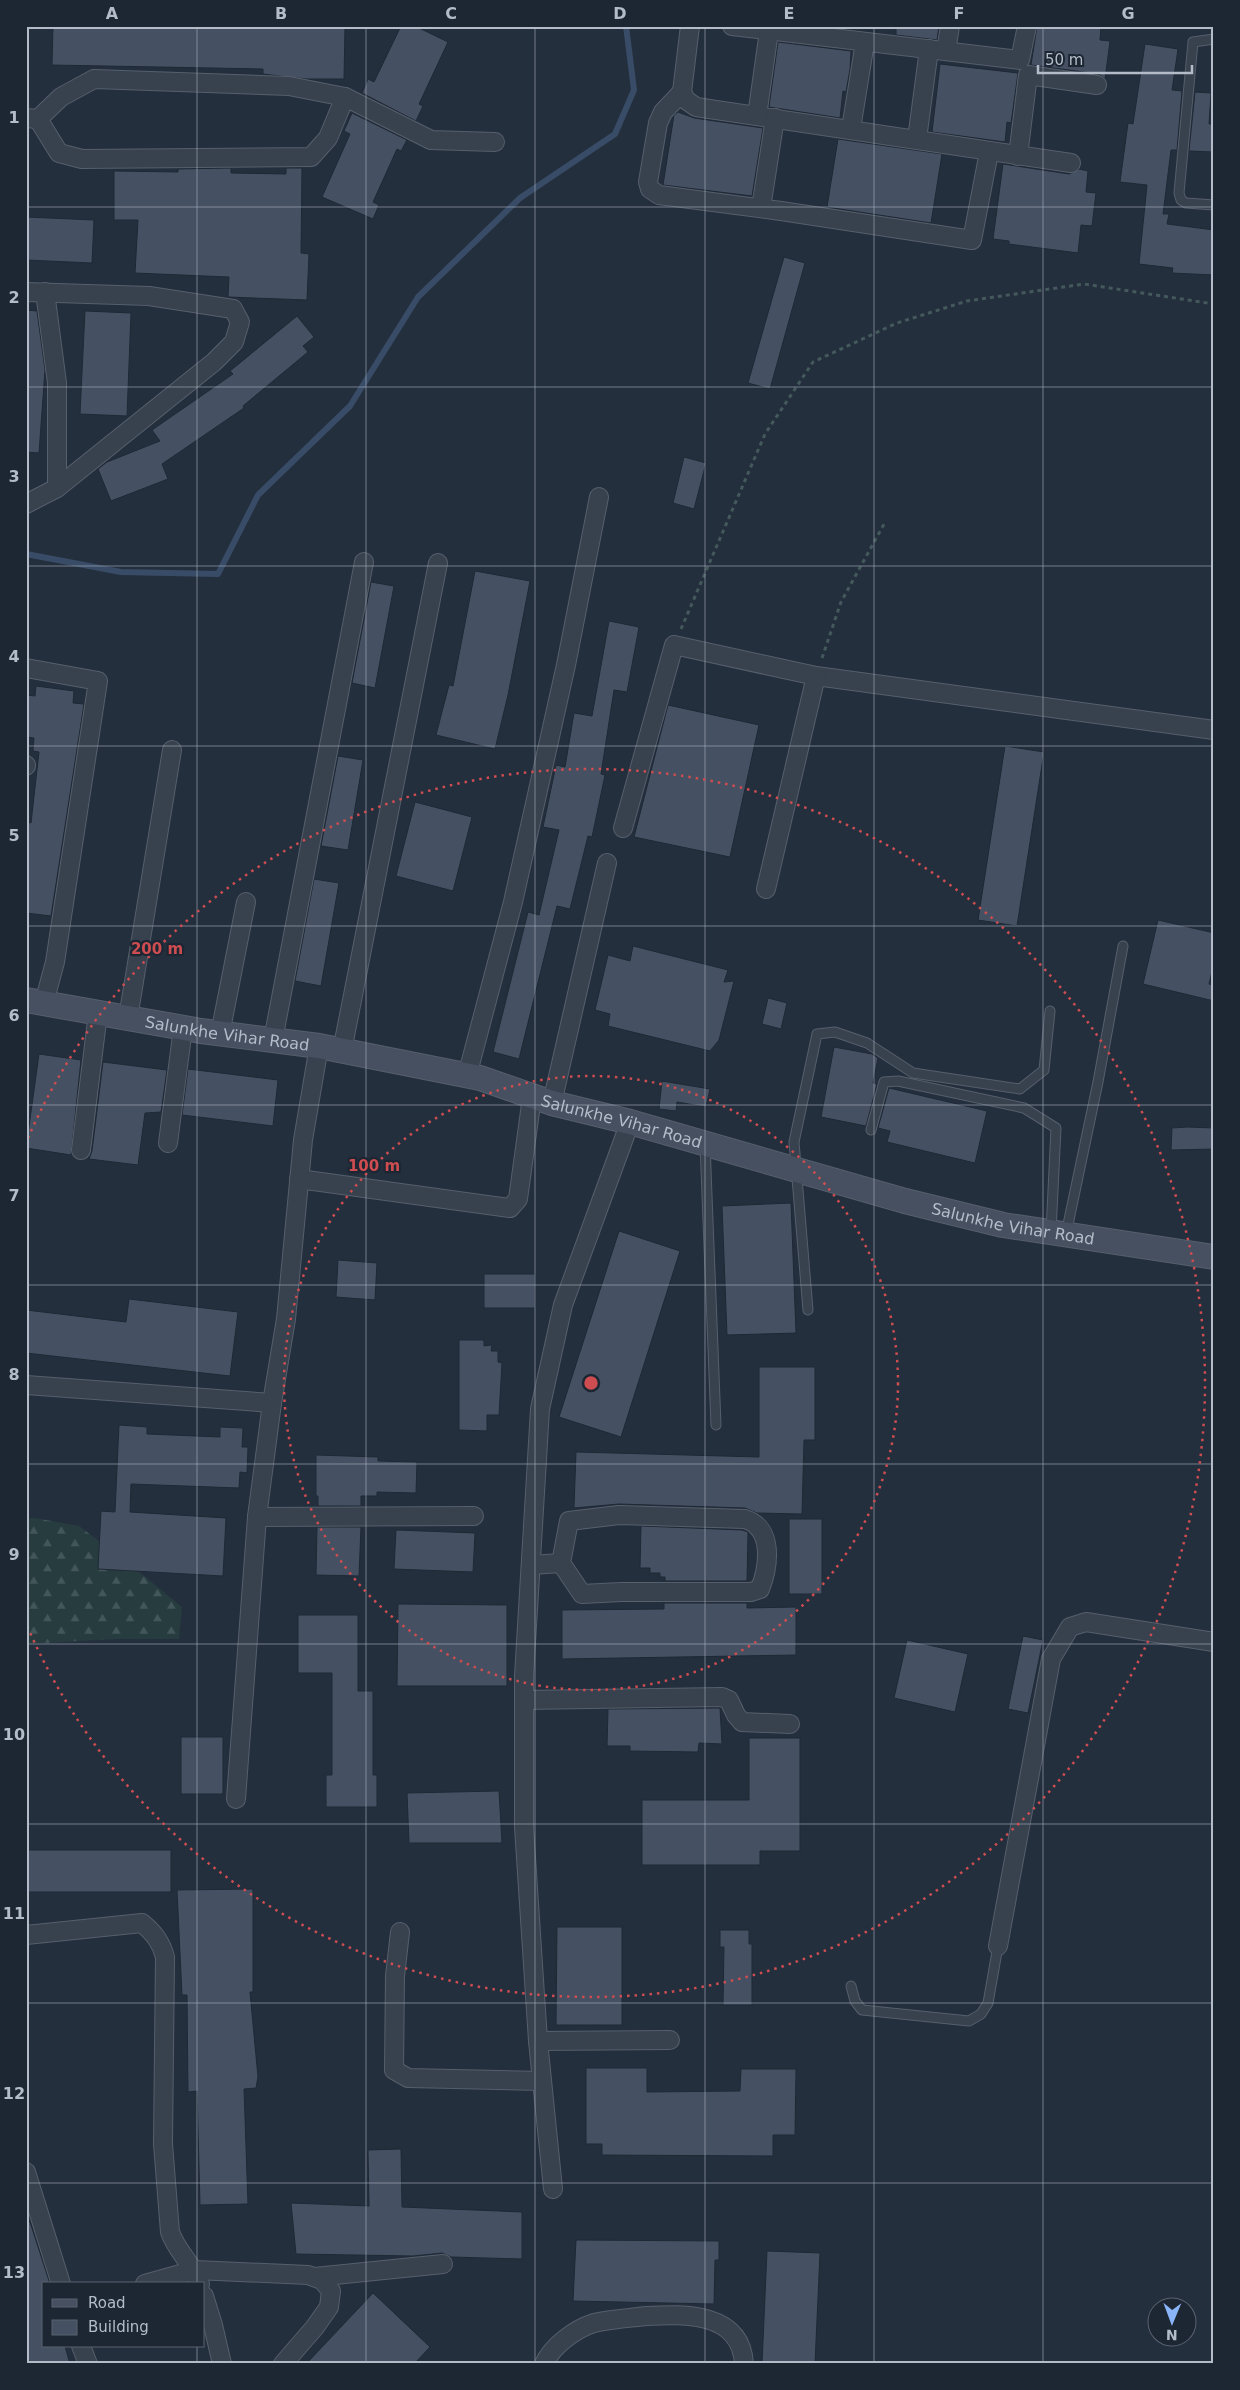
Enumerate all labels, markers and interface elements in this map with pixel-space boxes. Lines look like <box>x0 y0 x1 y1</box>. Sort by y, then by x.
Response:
text: A <box>106 4 119 23</box>
text: B <box>275 4 287 23</box>
text: C <box>445 4 457 23</box>
text: D <box>613 4 627 23</box>
text: E <box>784 4 794 23</box>
text: F <box>954 4 964 23</box>
text: G <box>1121 4 1135 23</box>
scale bar <box>1038 42 1191 74</box>
text: 50 m <box>1045 51 1083 69</box>
text: 1 <box>8 108 20 127</box>
text: 2 <box>8 288 20 307</box>
text: 3 <box>8 467 20 486</box>
text: 4 <box>8 647 20 666</box>
text: 5 <box>8 826 20 845</box>
text: 200 m <box>131 940 183 958</box>
text: 6 <box>8 1006 20 1025</box>
street label: Salunkhe Vihar Road <box>143 1012 310 1055</box>
street label: Salunkhe Vihar Road <box>538 1091 704 1152</box>
text: 100 m <box>348 1157 400 1175</box>
text: 7 <box>8 1186 20 1205</box>
street label: Salunkhe Vihar Road <box>929 1199 1096 1249</box>
text: 8 <box>8 1365 20 1384</box>
centre of rings <box>582 1374 600 1392</box>
text: 9 <box>8 1545 20 1564</box>
text: 10 <box>3 1725 25 1744</box>
text: 11 <box>3 1904 25 1923</box>
text: 12 <box>3 2084 25 2103</box>
text: 13 <box>3 2263 25 2282</box>
legend <box>42 2282 205 2348</box>
text: Road <box>88 2294 126 2312</box>
north arrow <box>1148 2298 1198 2348</box>
text: Building <box>88 2318 149 2336</box>
text: N <box>1166 2327 1178 2343</box>

